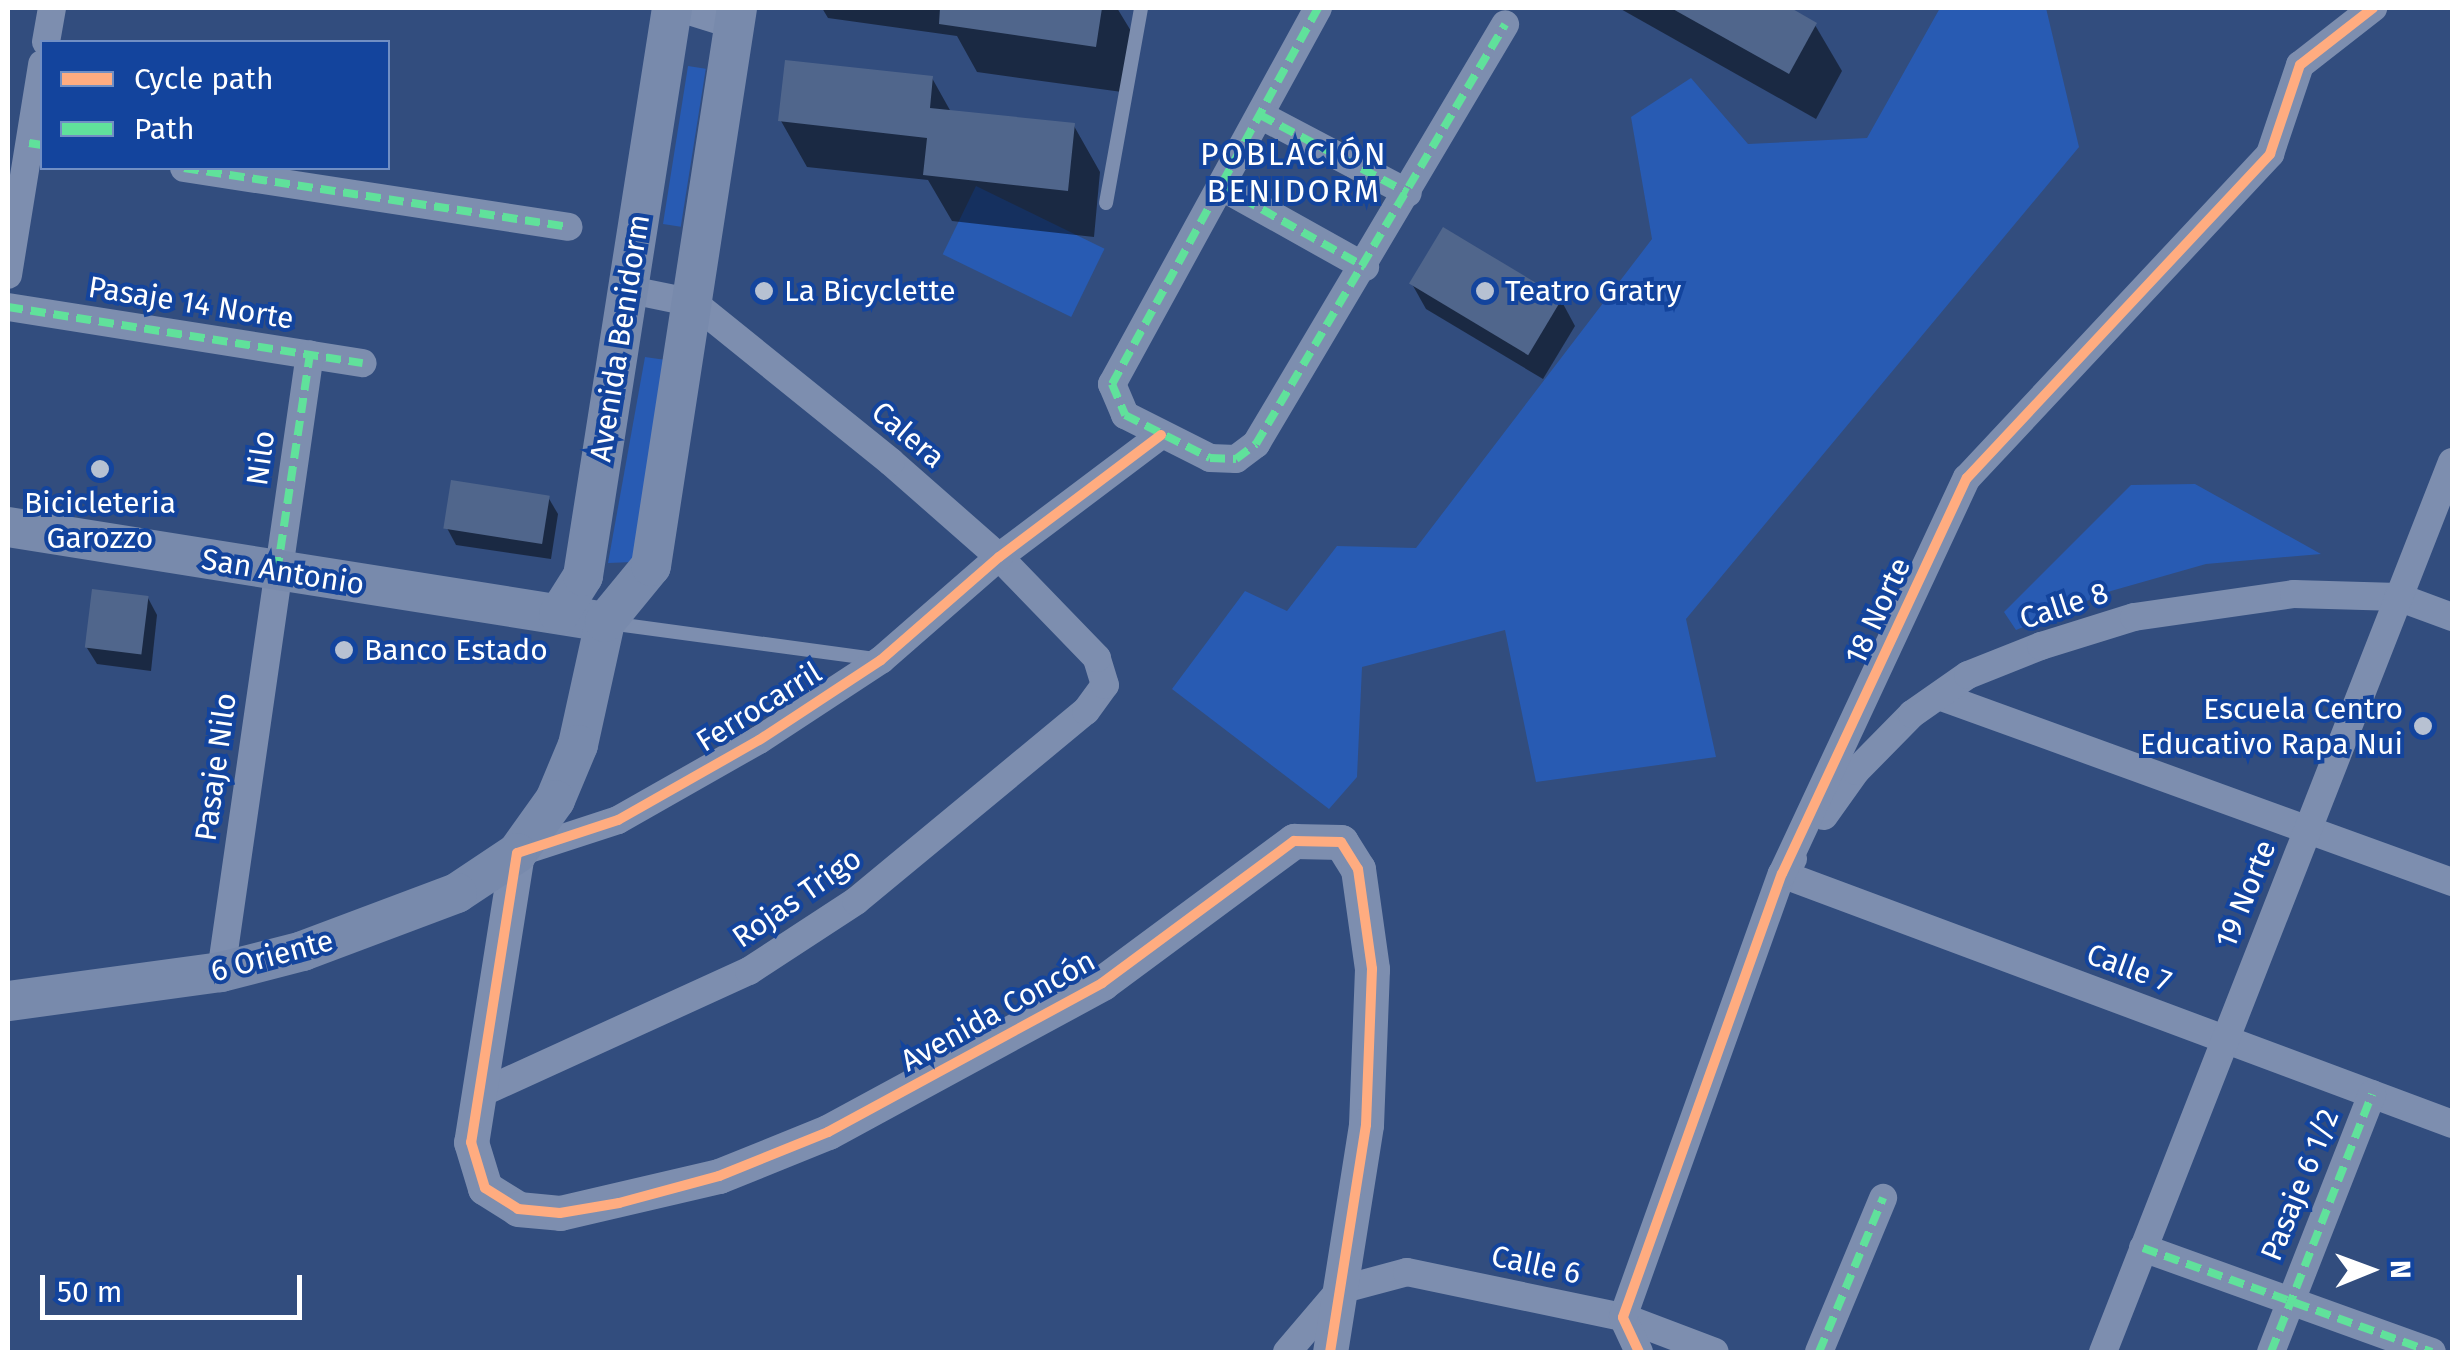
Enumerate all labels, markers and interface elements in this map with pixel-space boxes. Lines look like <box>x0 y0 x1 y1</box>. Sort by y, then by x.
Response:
legend <box>40 40 390 170</box>
text: Cycle path <box>134 61 273 97</box>
text: Path <box>134 111 195 147</box>
district label: POBLACIÓN BENIDORM <box>1200 136 1388 211</box>
street label: Avenida Benidorm <box>583 212 657 464</box>
street label: Pasaje 14 Norte <box>86 269 296 337</box>
place label: La Bicyclette <box>784 273 955 309</box>
place label: Teatro Gratry <box>1505 273 1681 309</box>
marker: La Bicyclette <box>753 280 775 302</box>
marker: Teatro Gratry <box>1474 280 1496 302</box>
street label: Calera <box>864 394 952 476</box>
street label: Nilo <box>239 428 283 488</box>
marker: Bicicleteria Garozzo <box>89 458 111 480</box>
place label: Bicicleteria Garozzo <box>24 485 176 556</box>
street label: San Antonio <box>199 541 367 603</box>
street label: 18 Norte <box>1838 552 1918 670</box>
street label: Calle 8 <box>2015 575 2113 637</box>
place label: Banco Estado <box>364 632 548 668</box>
marker: Banco Estado <box>333 639 355 661</box>
street label: Ferrocarril <box>690 654 828 760</box>
street label: Pasaje Nilo <box>188 691 244 843</box>
place label: Escuela Centro Educativo Rapa Nui <box>2140 691 2403 762</box>
marker: Escuela Centro Educativo Rapa Nui <box>2412 715 2434 737</box>
street label: 19 Norte <box>2208 835 2284 953</box>
street label: Rojas Trigo <box>726 841 868 955</box>
street label: 6 Oriente <box>207 922 337 990</box>
street label: Calle 7 <box>2082 936 2176 1000</box>
street label: Avenida Concón <box>895 943 1101 1079</box>
street label: Pasaje 6 1/2 <box>2253 1104 2347 1266</box>
north arrow <box>2320 1220 2420 1320</box>
street label: Calle 6 <box>1488 1238 1584 1292</box>
scale bar <box>45 1255 308 1317</box>
text: N <box>2384 1260 2417 1279</box>
text: 50 m <box>57 1274 122 1310</box>

